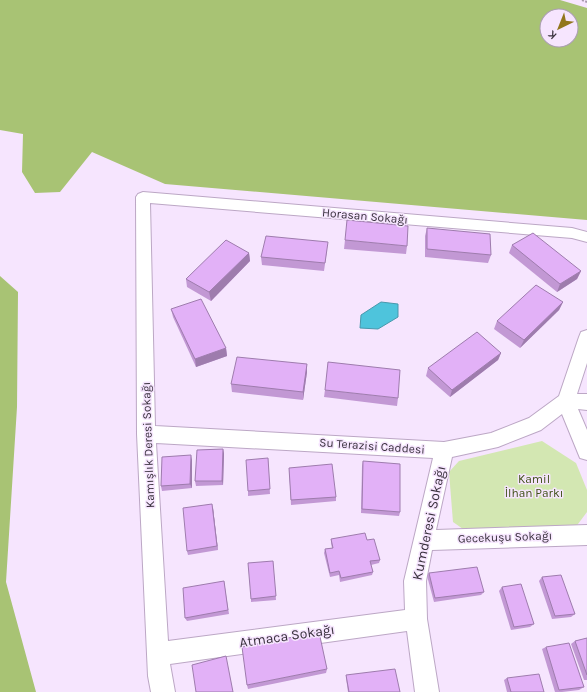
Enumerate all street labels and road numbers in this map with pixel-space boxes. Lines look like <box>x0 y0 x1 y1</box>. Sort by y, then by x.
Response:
street label: Horasan Sokağı <box>322 205 408 227</box>
street label: Kamışlık Deresi Sokağı <box>139 382 157 508</box>
street label: Su Terazisi Caddesi <box>319 435 425 457</box>
street label: Kumderesi Sokağı <box>409 464 449 582</box>
street label: Gecekuşu Sokağı <box>458 528 552 546</box>
street label: Atmaca Sokağı <box>238 621 336 651</box>

